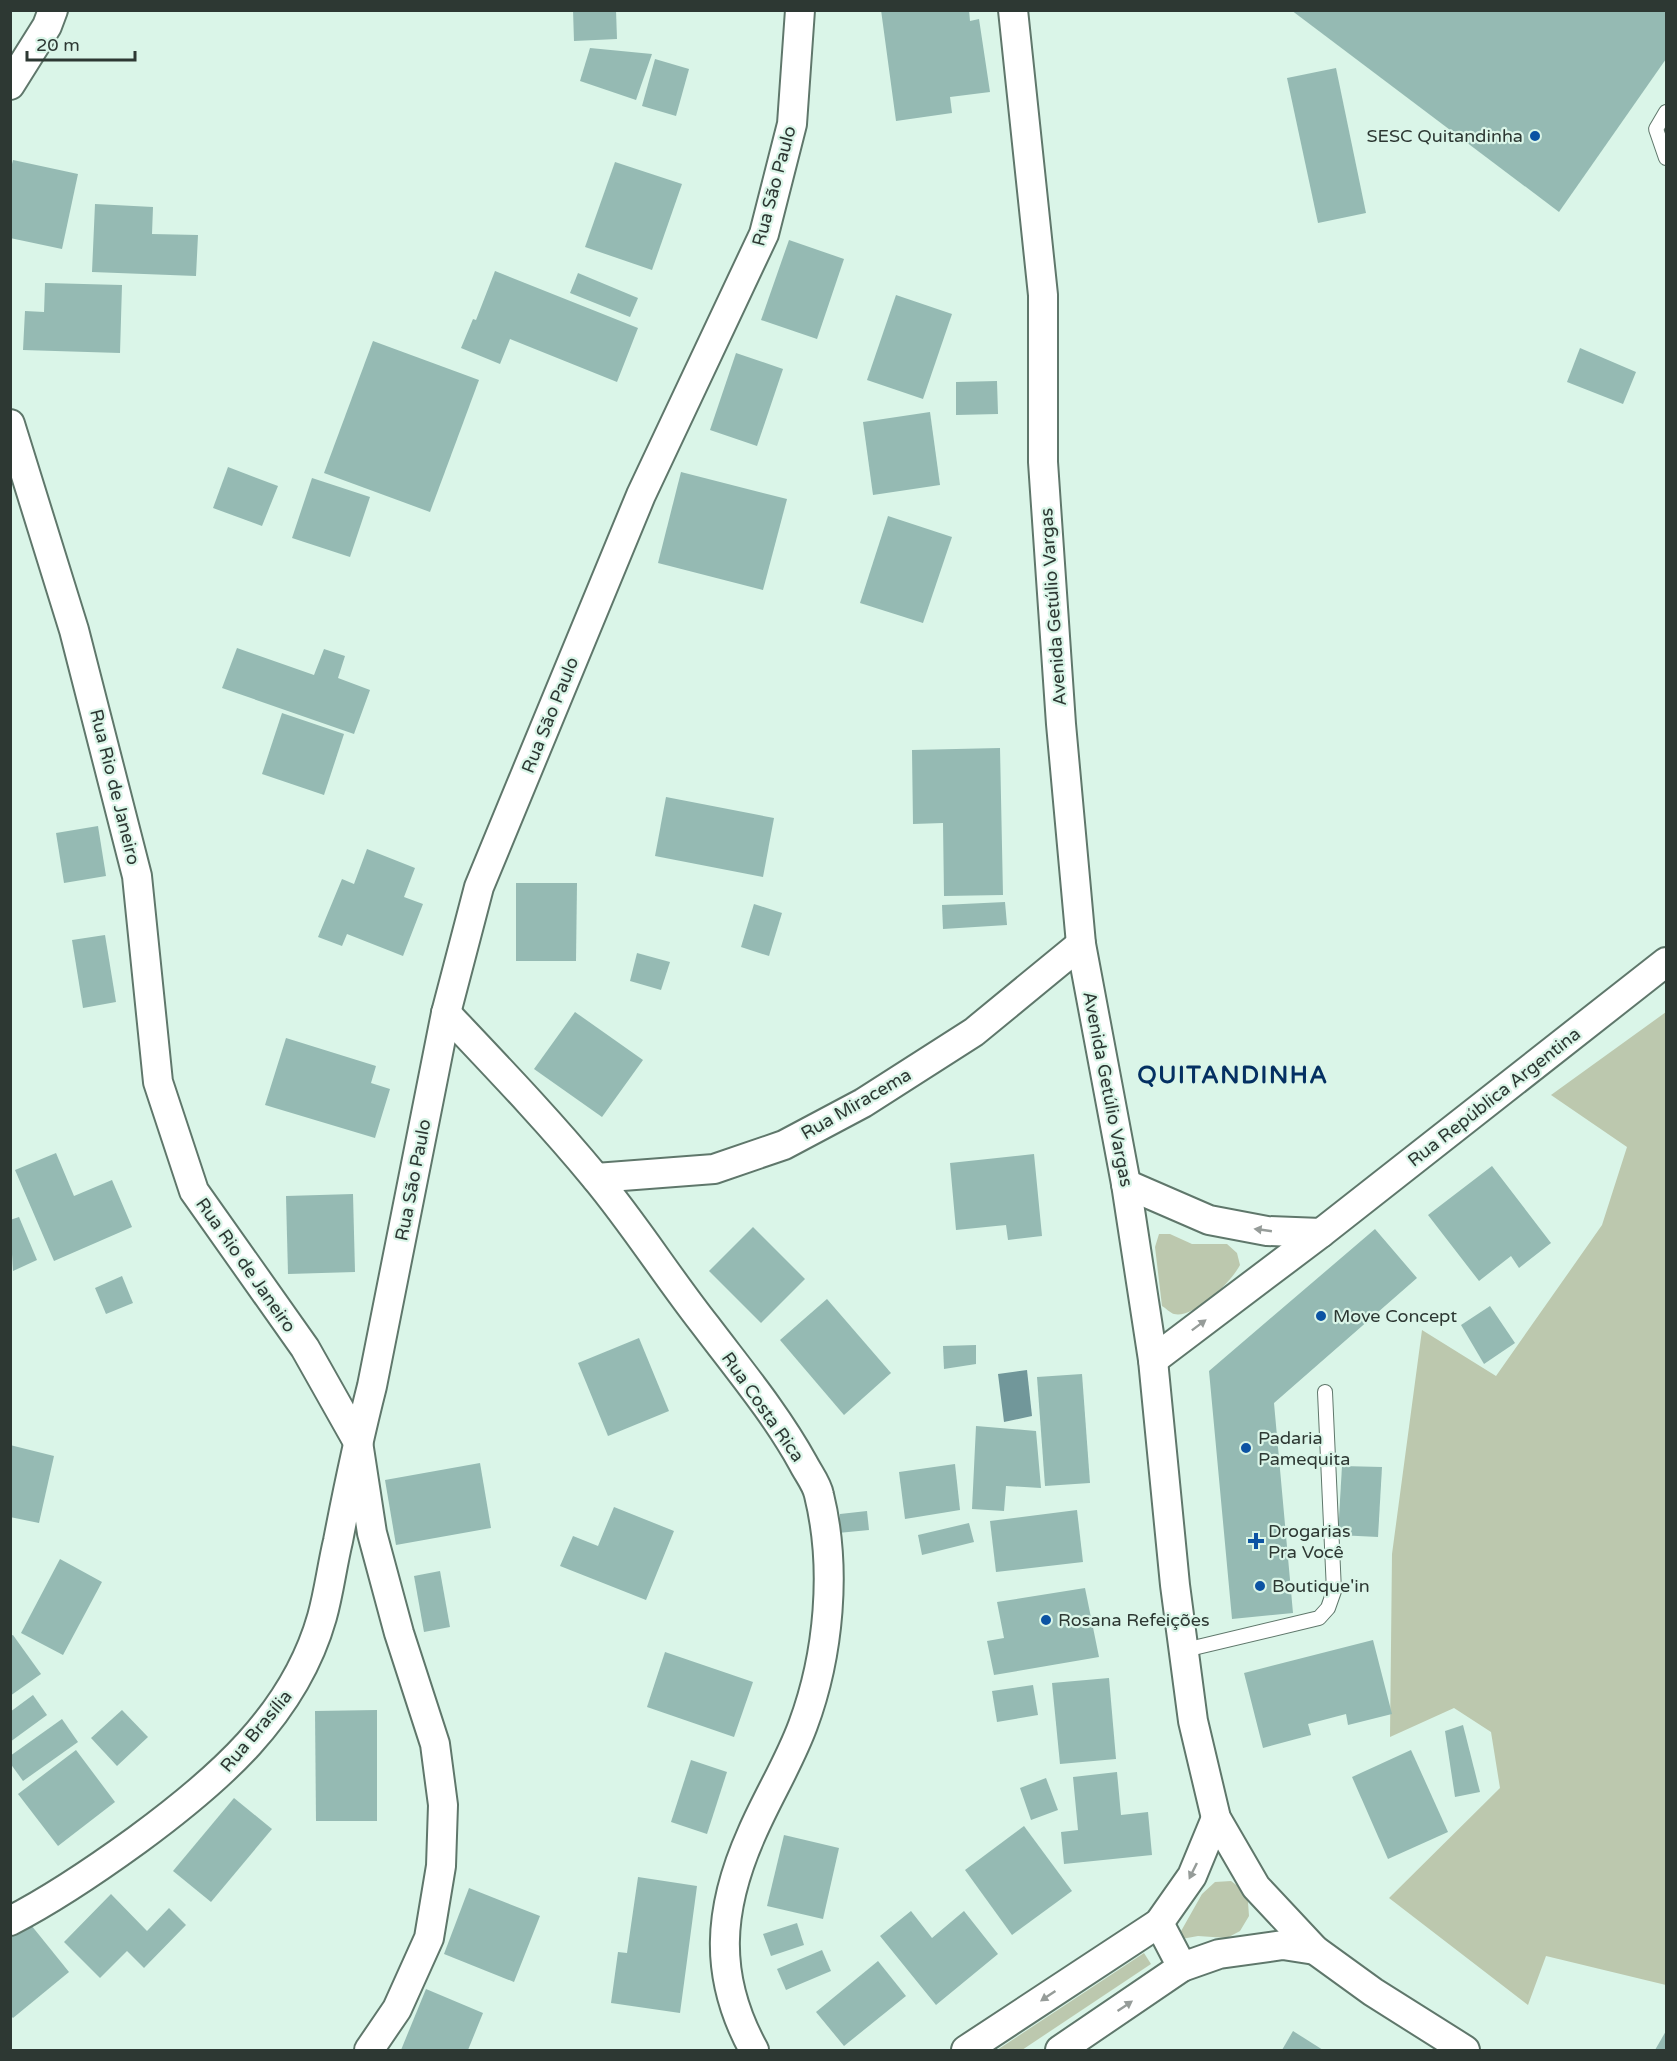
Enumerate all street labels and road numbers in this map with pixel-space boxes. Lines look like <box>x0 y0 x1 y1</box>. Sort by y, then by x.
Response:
street label: Rua São Paulo <box>747 123 801 248</box>
street label: Avenida Getúlio Vargas <box>1035 507 1071 707</box>
street label: Rua São Paulo <box>517 654 583 776</box>
street label: Rua Rio de Janeiro <box>85 707 145 867</box>
street label: Avenida Getúlio Vargas <box>1078 989 1138 1189</box>
street label: Rua República Argentina <box>1403 1023 1585 1171</box>
street label: Rua Miracema <box>797 1064 915 1144</box>
street label: Rua São Paulo <box>390 1117 436 1243</box>
street label: Rua Rio de Janeiro <box>191 1193 301 1337</box>
street label: Rua Costa Rica <box>717 1348 809 1466</box>
street label: Rua Brasília <box>215 1686 297 1776</box>

